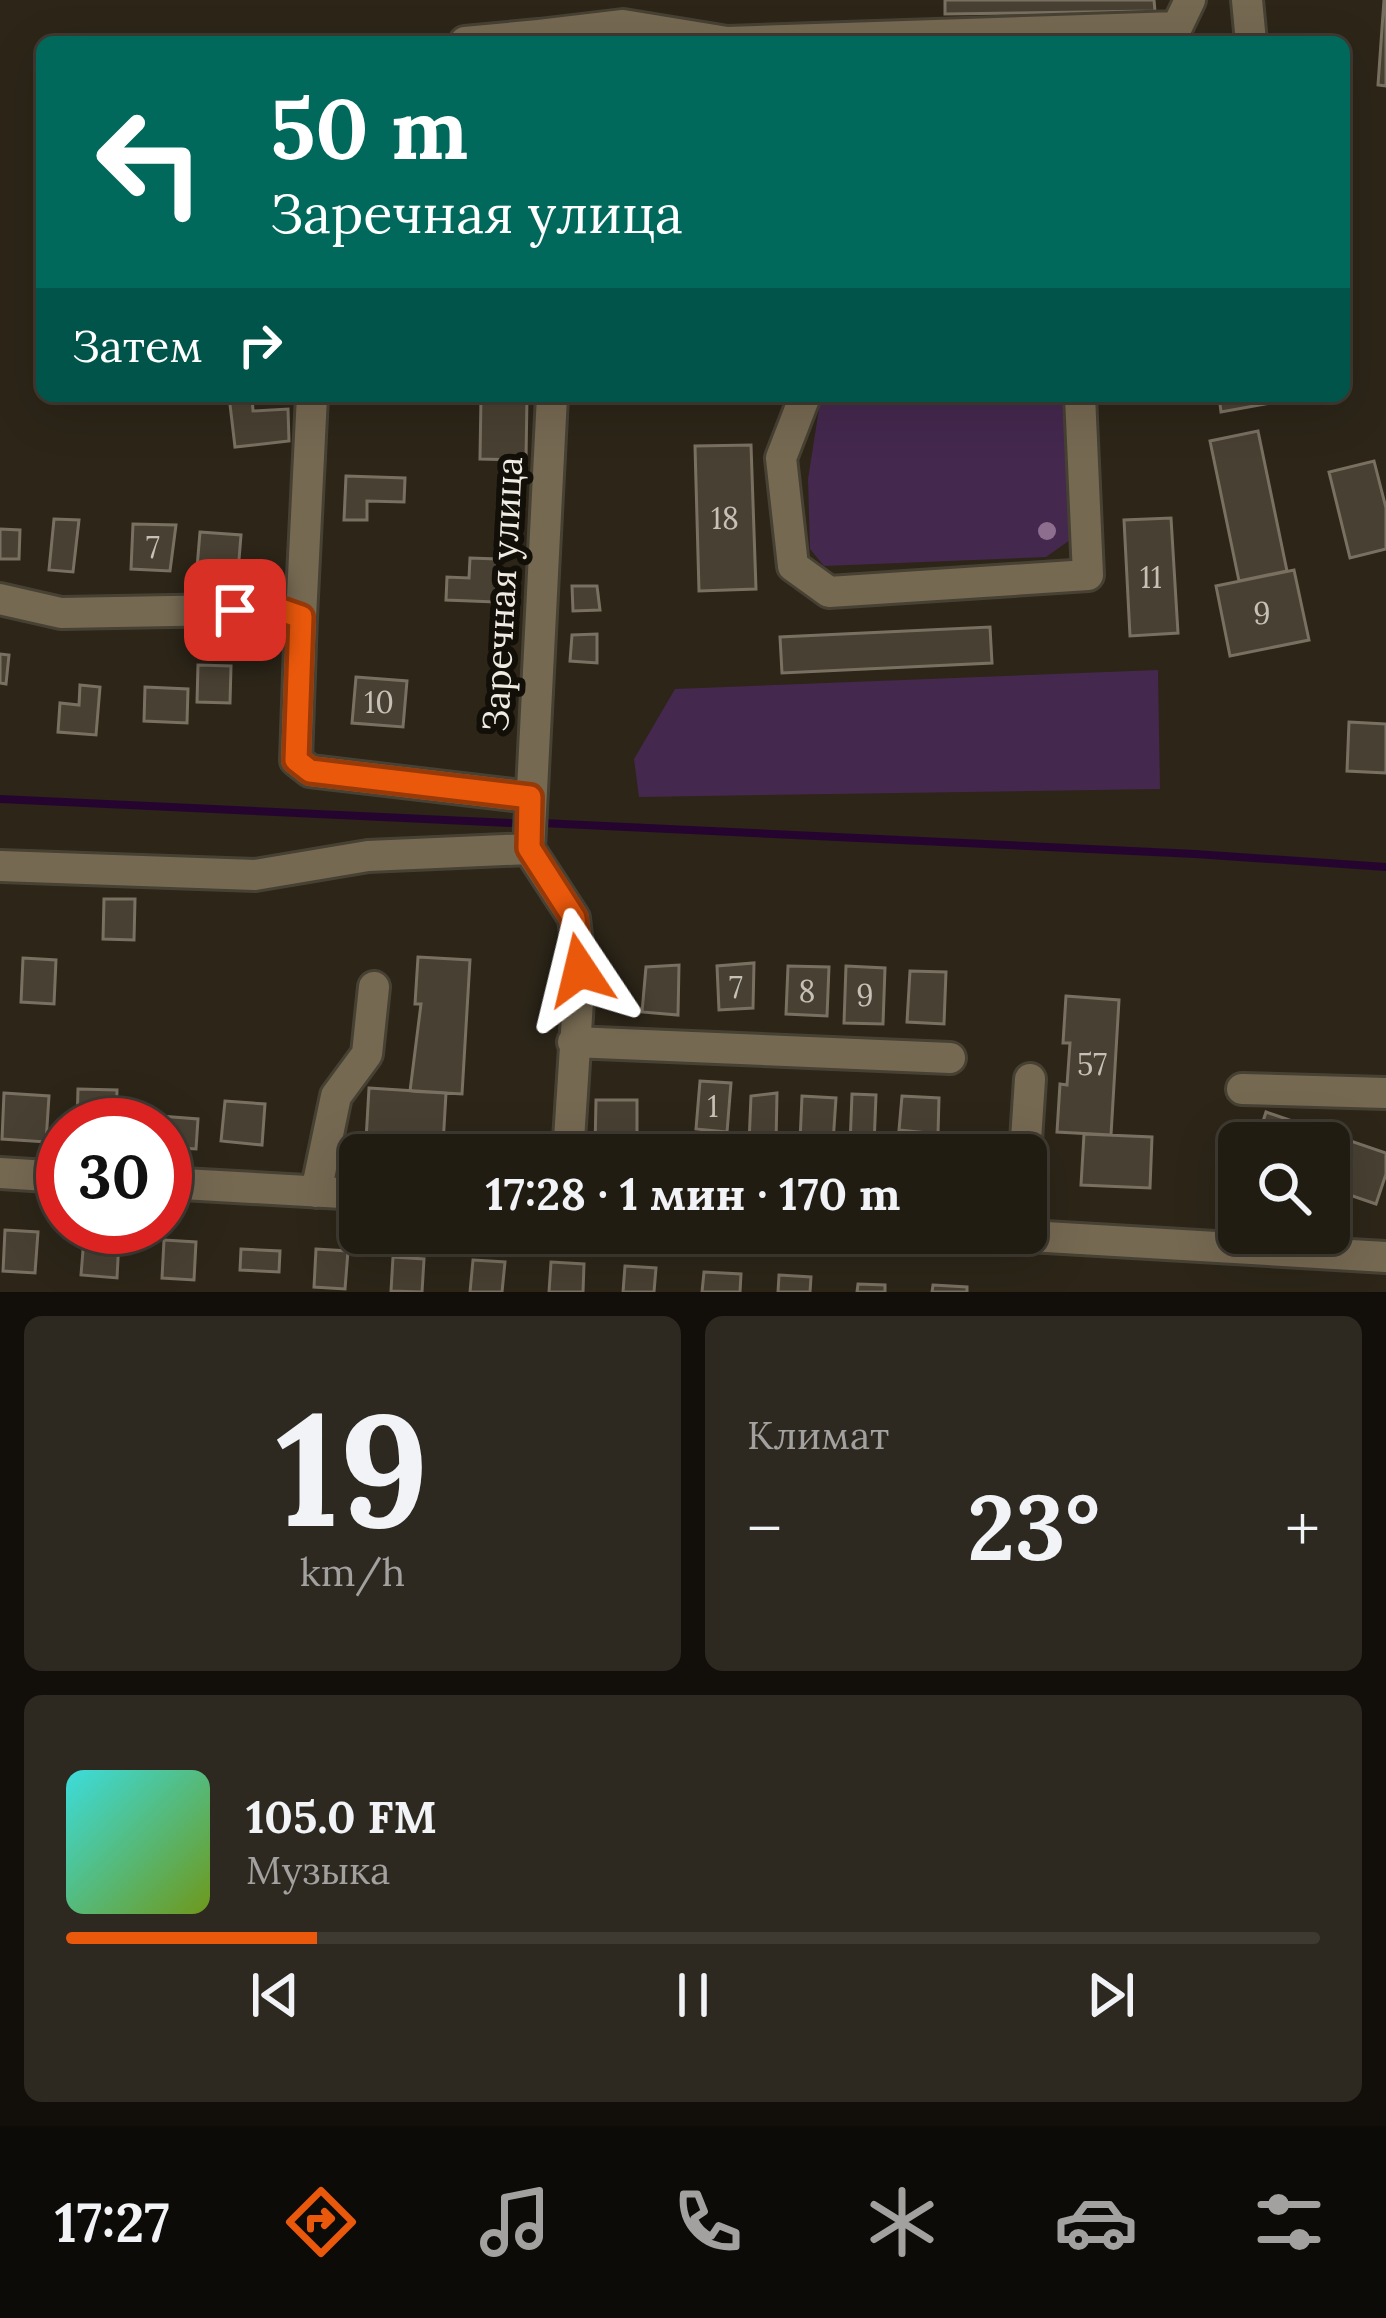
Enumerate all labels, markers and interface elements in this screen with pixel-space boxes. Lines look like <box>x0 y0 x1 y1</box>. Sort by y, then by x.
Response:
text: 50 m <box>270 74 468 182</box>
icon: left <box>72 84 228 240</box>
text: Заречная улица <box>270 179 683 248</box>
icon: right <box>227 312 293 378</box>
text: Затем <box>72 317 203 374</box>
street label: Заречная улица <box>472 455 532 733</box>
house number: 18 <box>711 499 739 537</box>
house number: 7 <box>146 528 160 566</box>
house number: 11 <box>1140 558 1162 596</box>
pin <box>184 559 286 661</box>
icon: arrive <box>202 577 268 643</box>
house number: 9 <box>1253 594 1271 632</box>
house number: 10 <box>364 683 394 721</box>
position arrow <box>517 907 643 1033</box>
house number: 7 <box>729 968 743 1006</box>
house number: 8 <box>799 972 815 1010</box>
house number: 9 <box>856 976 874 1014</box>
house number: 57 <box>1077 1045 1107 1083</box>
house number: 1 <box>708 1087 718 1125</box>
speed limit sign: 30 <box>36 1098 192 1254</box>
map controls <box>1218 1122 1350 1254</box>
button: search <box>1218 1122 1350 1254</box>
text: 17:28 · 1 мин · 170 m <box>486 1165 900 1222</box>
text: 19 <box>276 1369 429 1569</box>
text: Климат <box>747 1410 889 1460</box>
text: 23° <box>967 1469 1100 1585</box>
text: − <box>747 1486 782 1570</box>
text: + <box>1285 1486 1320 1570</box>
text: km/h <box>300 1547 405 1597</box>
text: 105.0 FM <box>246 1788 437 1845</box>
text: Музыка <box>246 1845 390 1895</box>
icon: previous <box>242 1962 308 2028</box>
icon: pause <box>660 1962 726 2028</box>
icon: next <box>1078 1962 1144 2028</box>
icon: directions <box>279 2180 363 2264</box>
icon: music <box>473 2180 557 2264</box>
icon: phone <box>666 2180 750 2264</box>
icon: climate <box>860 2180 944 2264</box>
icon: car <box>1054 2180 1138 2264</box>
icon: filters <box>1247 2180 1331 2264</box>
text: 17:27 <box>55 2188 170 2257</box>

